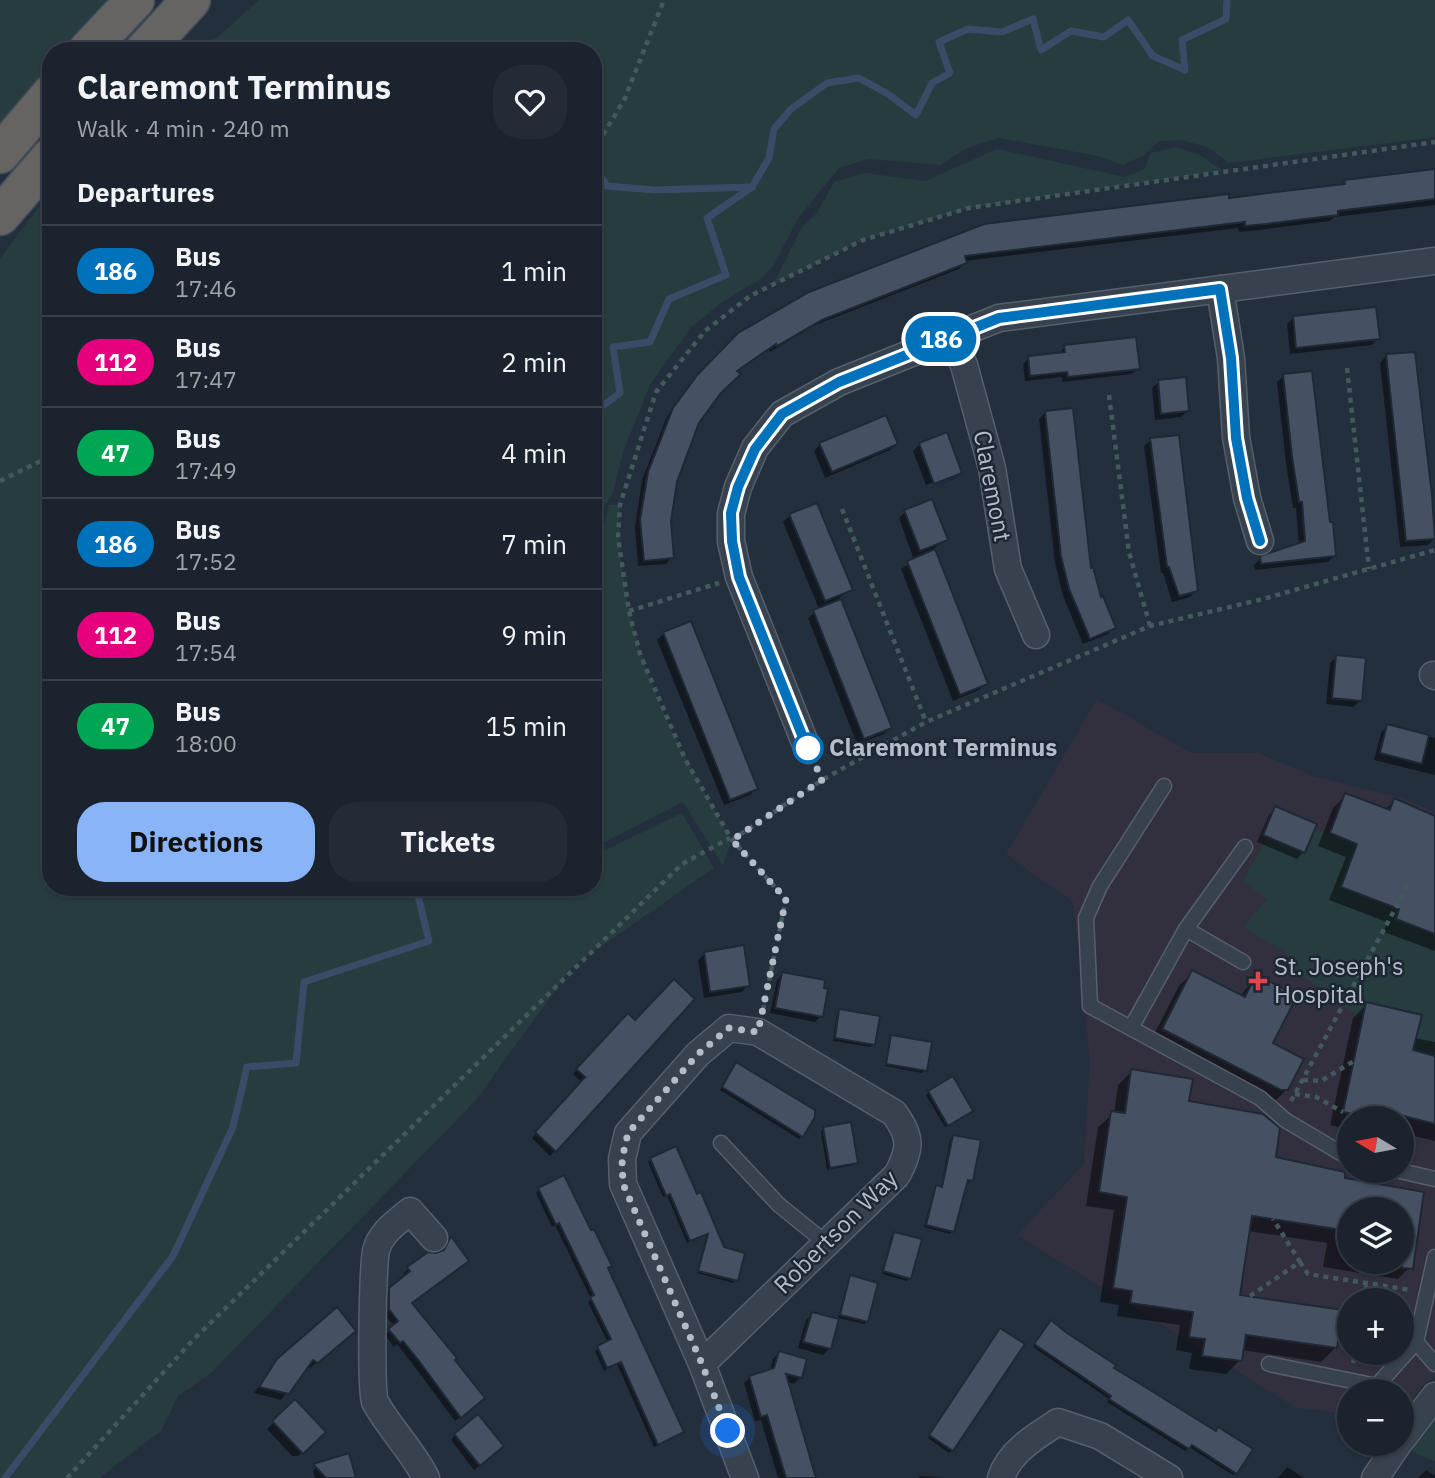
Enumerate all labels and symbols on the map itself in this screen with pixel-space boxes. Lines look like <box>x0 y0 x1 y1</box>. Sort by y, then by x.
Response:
line badge: 186 <box>901 316 981 362</box>
street label: Claremont <box>967 428 1019 544</box>
place label: Claremont Terminus <box>829 731 1057 763</box>
marker: Claremont Terminus <box>793 733 823 763</box>
place label: St. Joseph's Hospital <box>1274 950 1404 1010</box>
marker: St. Joseph's Hospital <box>1248 971 1268 991</box>
north arrow <box>1337 1106 1414 1183</box>
street label: Robertson Way <box>766 1162 904 1300</box>
your location <box>710 1413 745 1448</box>

